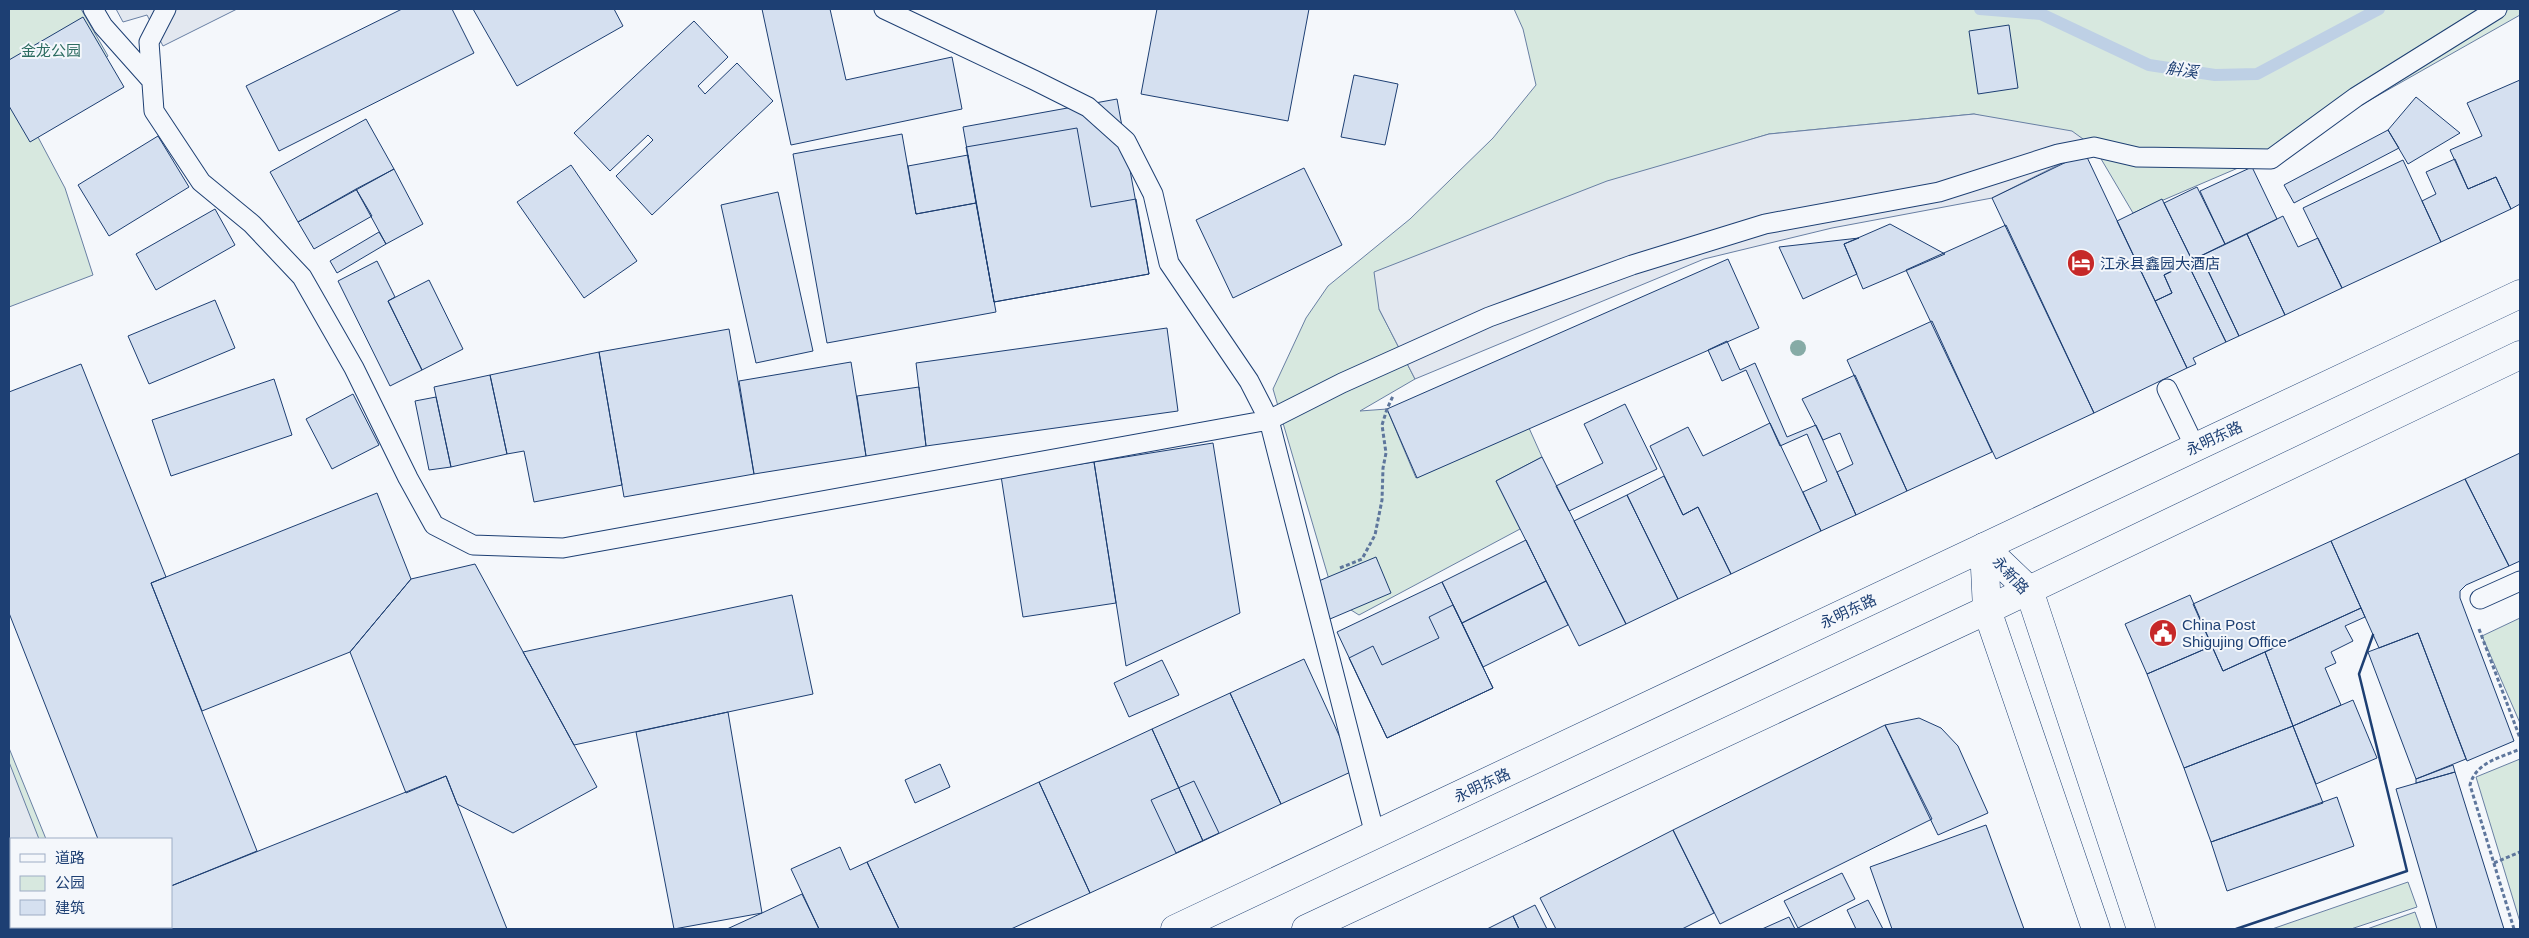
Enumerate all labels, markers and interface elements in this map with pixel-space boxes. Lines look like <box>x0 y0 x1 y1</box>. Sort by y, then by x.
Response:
park label: 金龙公园 <box>21 42 81 59</box>
water label: 斛溪 <box>2165 59 2201 81</box>
hotel icon: 江永县鑫园大酒店 <box>2066 248 2096 278</box>
place label: 江永县鑫园大酒店 <box>2100 255 2220 272</box>
street label: 永明东路 <box>2183 418 2245 458</box>
street label: 永新路 <box>1989 553 2033 597</box>
street label: 永明东路 <box>1817 591 1879 631</box>
place label: China Post Shigujing Office <box>2182 616 2287 650</box>
public building icon: China Post Shigujing Office <box>2148 618 2178 648</box>
street label: 永明东路 <box>1451 765 1513 805</box>
legend <box>10 838 172 928</box>
text: 道路 <box>55 849 85 866</box>
text: 公园 <box>55 874 85 891</box>
text: 建筑 <box>55 899 85 916</box>

